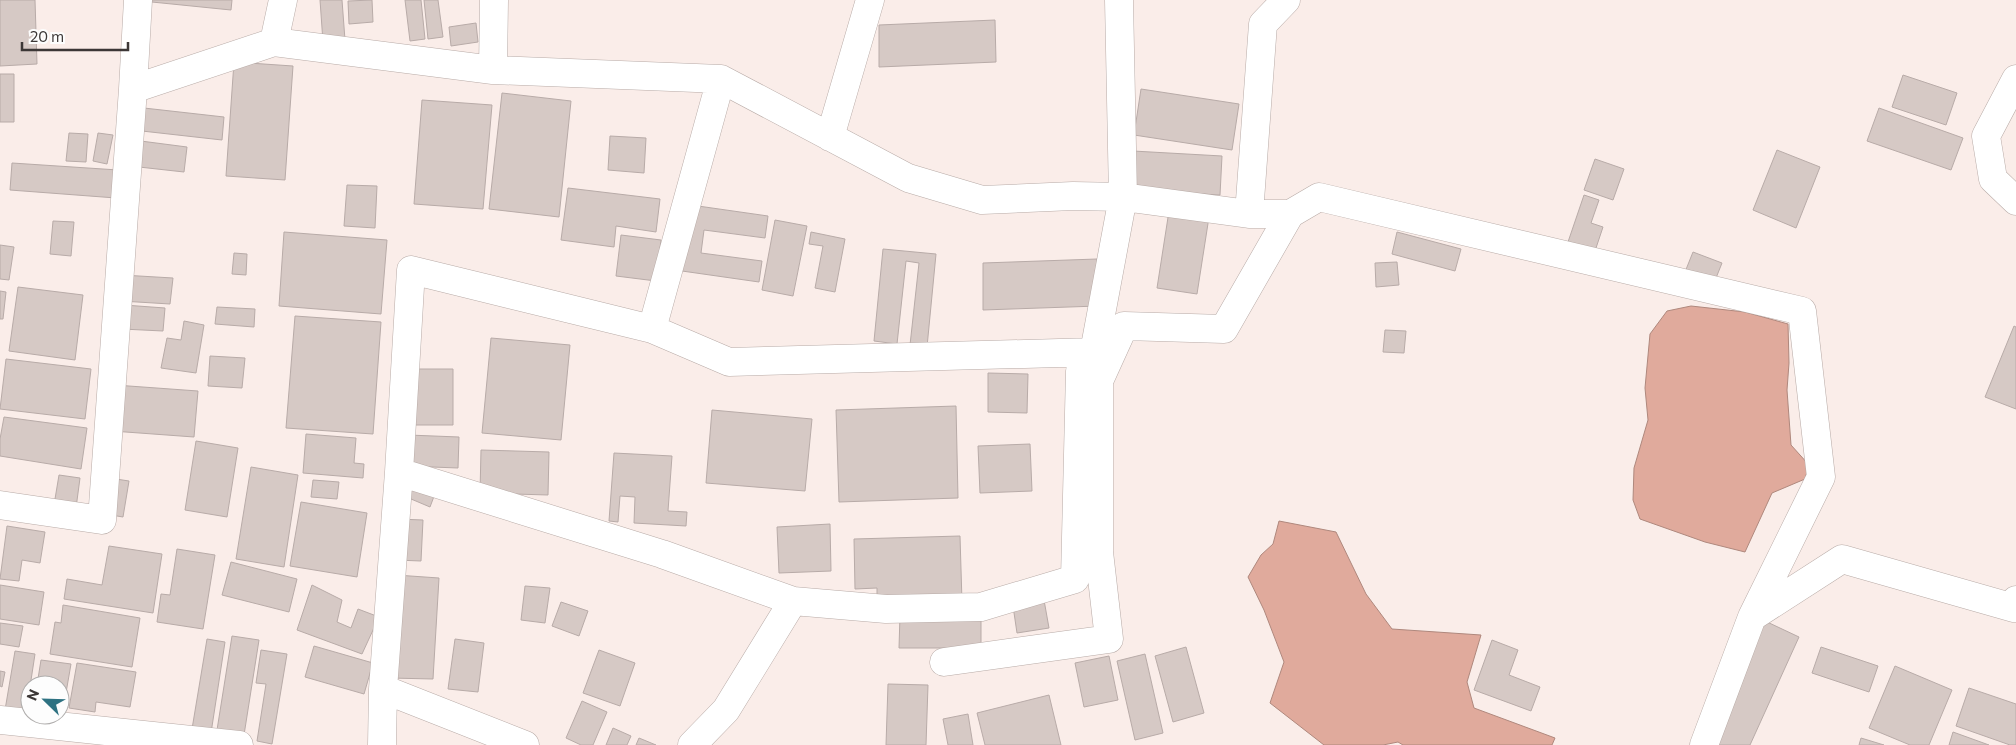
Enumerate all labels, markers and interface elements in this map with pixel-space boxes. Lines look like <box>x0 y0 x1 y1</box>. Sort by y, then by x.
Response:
scale bar <box>22 20 129 52</box>
text: 20 m <box>30 27 64 45</box>
north arrow <box>20 675 70 725</box>
text: N <box>23 687 42 703</box>

